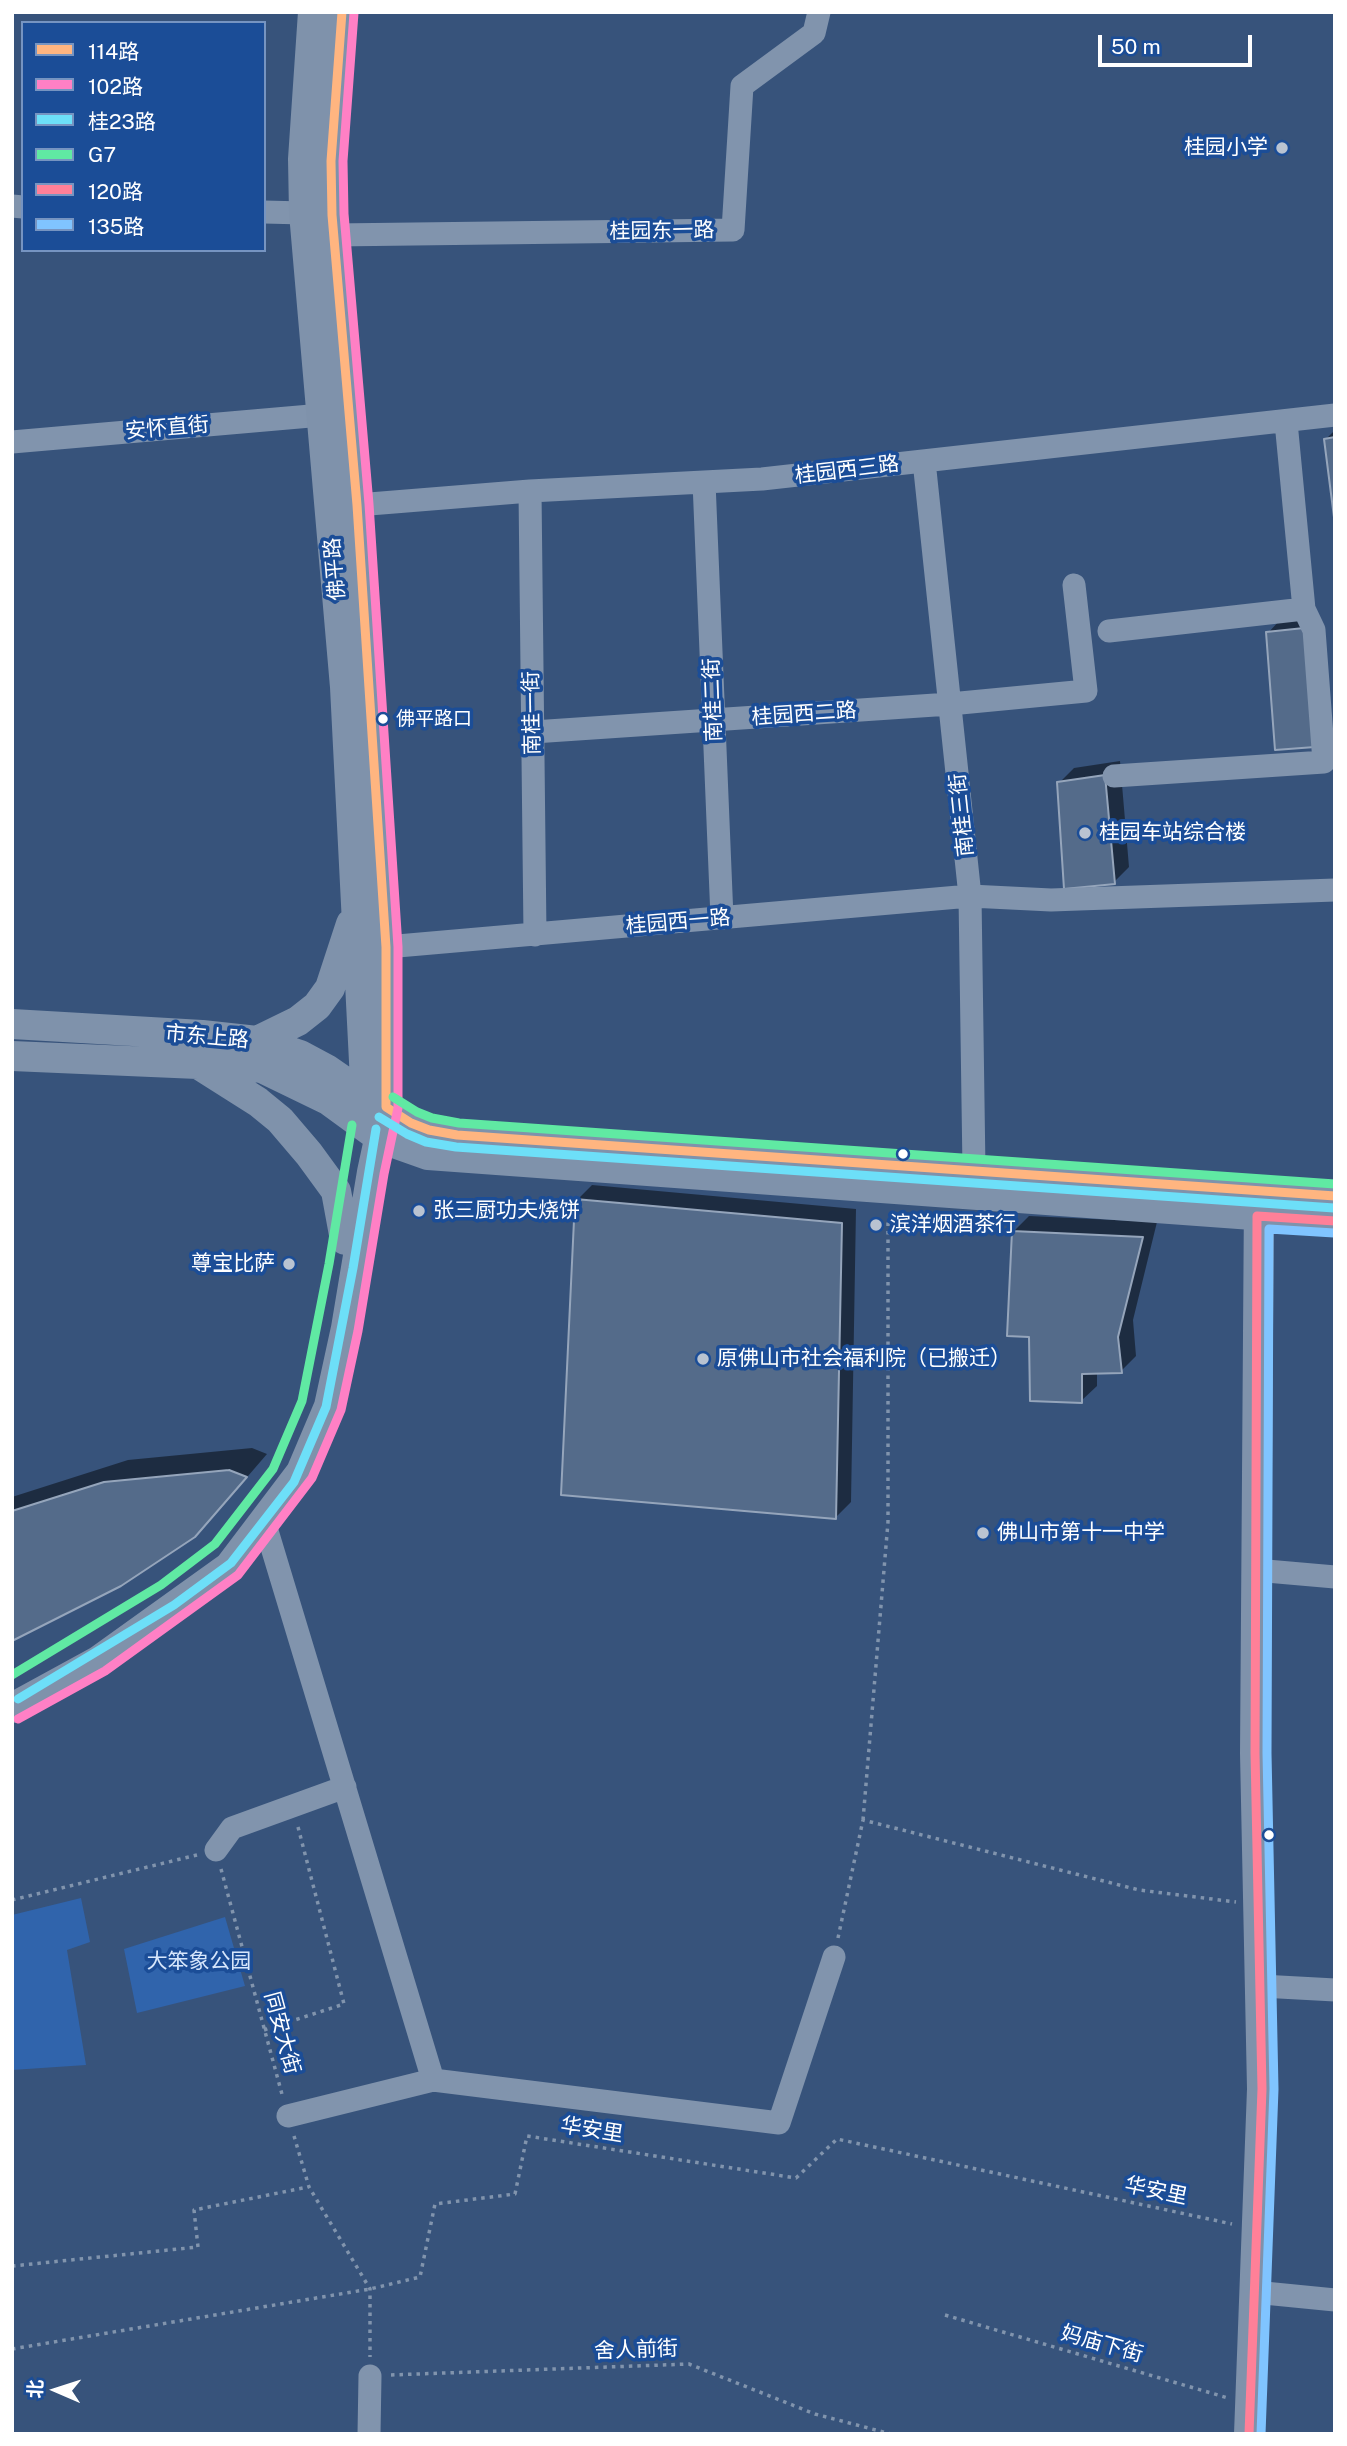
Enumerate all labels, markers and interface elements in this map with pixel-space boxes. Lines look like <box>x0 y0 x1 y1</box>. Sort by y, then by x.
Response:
legend <box>21 21 266 252</box>
scale bar <box>1102 21 1256 65</box>
text: 50 m <box>1111 34 1161 59</box>
text: 114路 <box>88 39 139 64</box>
text: 102路 <box>88 74 143 99</box>
text: 桂23路 <box>88 109 156 134</box>
place label: 桂园小学 <box>1184 135 1268 161</box>
marker: 桂园小学 <box>1274 140 1290 156</box>
text: G7 <box>88 142 116 167</box>
text: 120路 <box>88 179 143 204</box>
text: 135路 <box>88 214 144 239</box>
street label: 桂园东一路 <box>609 217 715 245</box>
street label: 安怀直街 <box>124 412 210 444</box>
street label: 桂园西三路 <box>793 451 901 489</box>
street label: 佛平路 <box>320 537 350 601</box>
street label: 南桂二街 <box>699 658 727 742</box>
street label: 南桂一街 <box>519 671 545 755</box>
street label: 桂园西二路 <box>751 698 857 730</box>
place label: 佛平路口 <box>396 708 472 730</box>
marker: 佛平路口 <box>376 712 390 726</box>
street label: 南桂三街 <box>945 772 979 858</box>
place label: 桂园车站综合楼 <box>1099 820 1246 846</box>
marker: 桂园车站综合楼 <box>1077 825 1093 841</box>
street label: 桂园西一路 <box>625 905 731 939</box>
street label: 市东上路 <box>164 1021 250 1053</box>
unlabelled marker <box>896 1147 910 1161</box>
place label: 张三厨功夫烧饼 <box>433 1198 580 1224</box>
marker: 张三厨功夫烧饼 <box>411 1203 427 1219</box>
place label: 滨洋烟酒茶行 <box>890 1212 1016 1238</box>
marker: 滨洋烟酒茶行 <box>868 1217 884 1233</box>
place label: 尊宝比萨 <box>191 1251 275 1277</box>
marker: 尊宝比萨 <box>281 1256 297 1272</box>
place label: 原佛山市社会福利院（已搬迁） <box>717 1346 1011 1372</box>
marker: 原佛山市社会福利院（已搬迁） <box>695 1351 711 1367</box>
place label: 佛山市第十一中学 <box>997 1520 1165 1546</box>
marker: 佛山市第十一中学 <box>975 1525 991 1541</box>
unlabelled marker <box>1262 1828 1276 1842</box>
park label: 大笨象公园 <box>147 1949 251 1975</box>
street label: 同安大街 <box>259 1989 305 2077</box>
street label: 华安里 <box>559 2113 625 2147</box>
street label: 华安里 <box>1123 2172 1189 2210</box>
street label: 妈庙下街 <box>1058 2320 1146 2368</box>
street label: 舍人前街 <box>594 2336 678 2364</box>
north arrow <box>21 2355 91 2425</box>
text: 北 <box>24 2379 47 2399</box>

